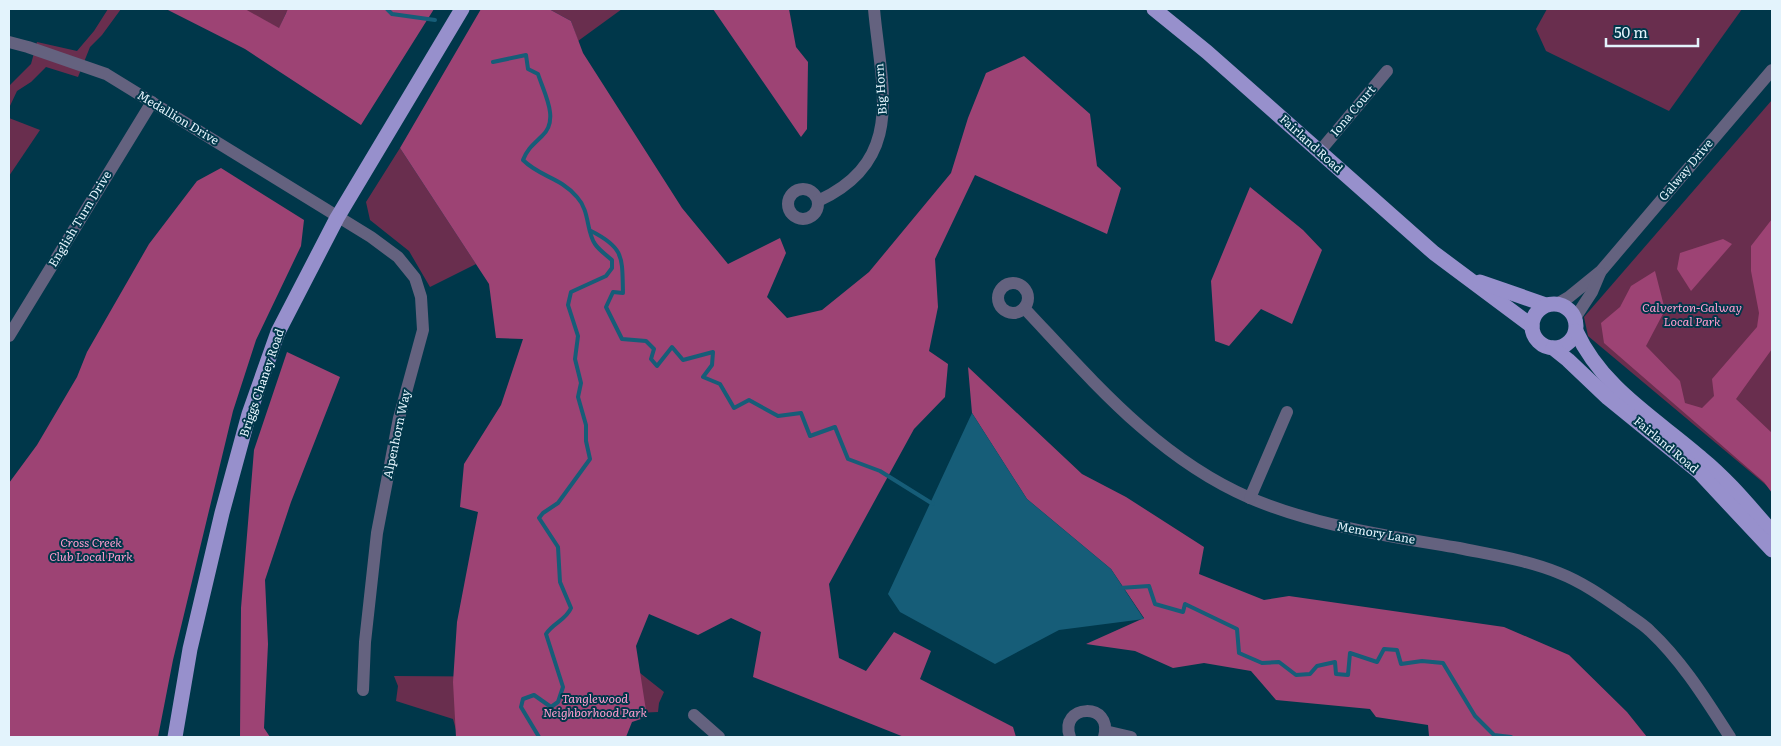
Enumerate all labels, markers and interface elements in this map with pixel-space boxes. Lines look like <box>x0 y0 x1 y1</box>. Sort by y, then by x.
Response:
scale bar <box>1606 15 1698 47</box>
text: 50 m <box>1614 20 1648 43</box>
street label: Big Horn <box>869 63 891 115</box>
street label: Iona Court <box>1325 81 1379 140</box>
street label: Medallion Drive <box>134 86 223 149</box>
street label: Fairland Road <box>1276 110 1348 177</box>
street label: Galway Drive <box>1654 134 1717 204</box>
street label: English Turn Drive <box>43 167 115 270</box>
park label: Calverton-Galway Local Park <box>1642 298 1742 330</box>
street label: Briggs Chaney Road <box>234 325 288 439</box>
street label: Alpenhorn Way <box>378 387 414 480</box>
street label: Fairland Road <box>1630 412 1704 477</box>
street label: Memory Lane <box>1335 516 1417 548</box>
park label: Cross Creek Club Local Park <box>49 533 133 565</box>
park label: Tanglewood Neighborhood Park <box>543 689 647 721</box>

